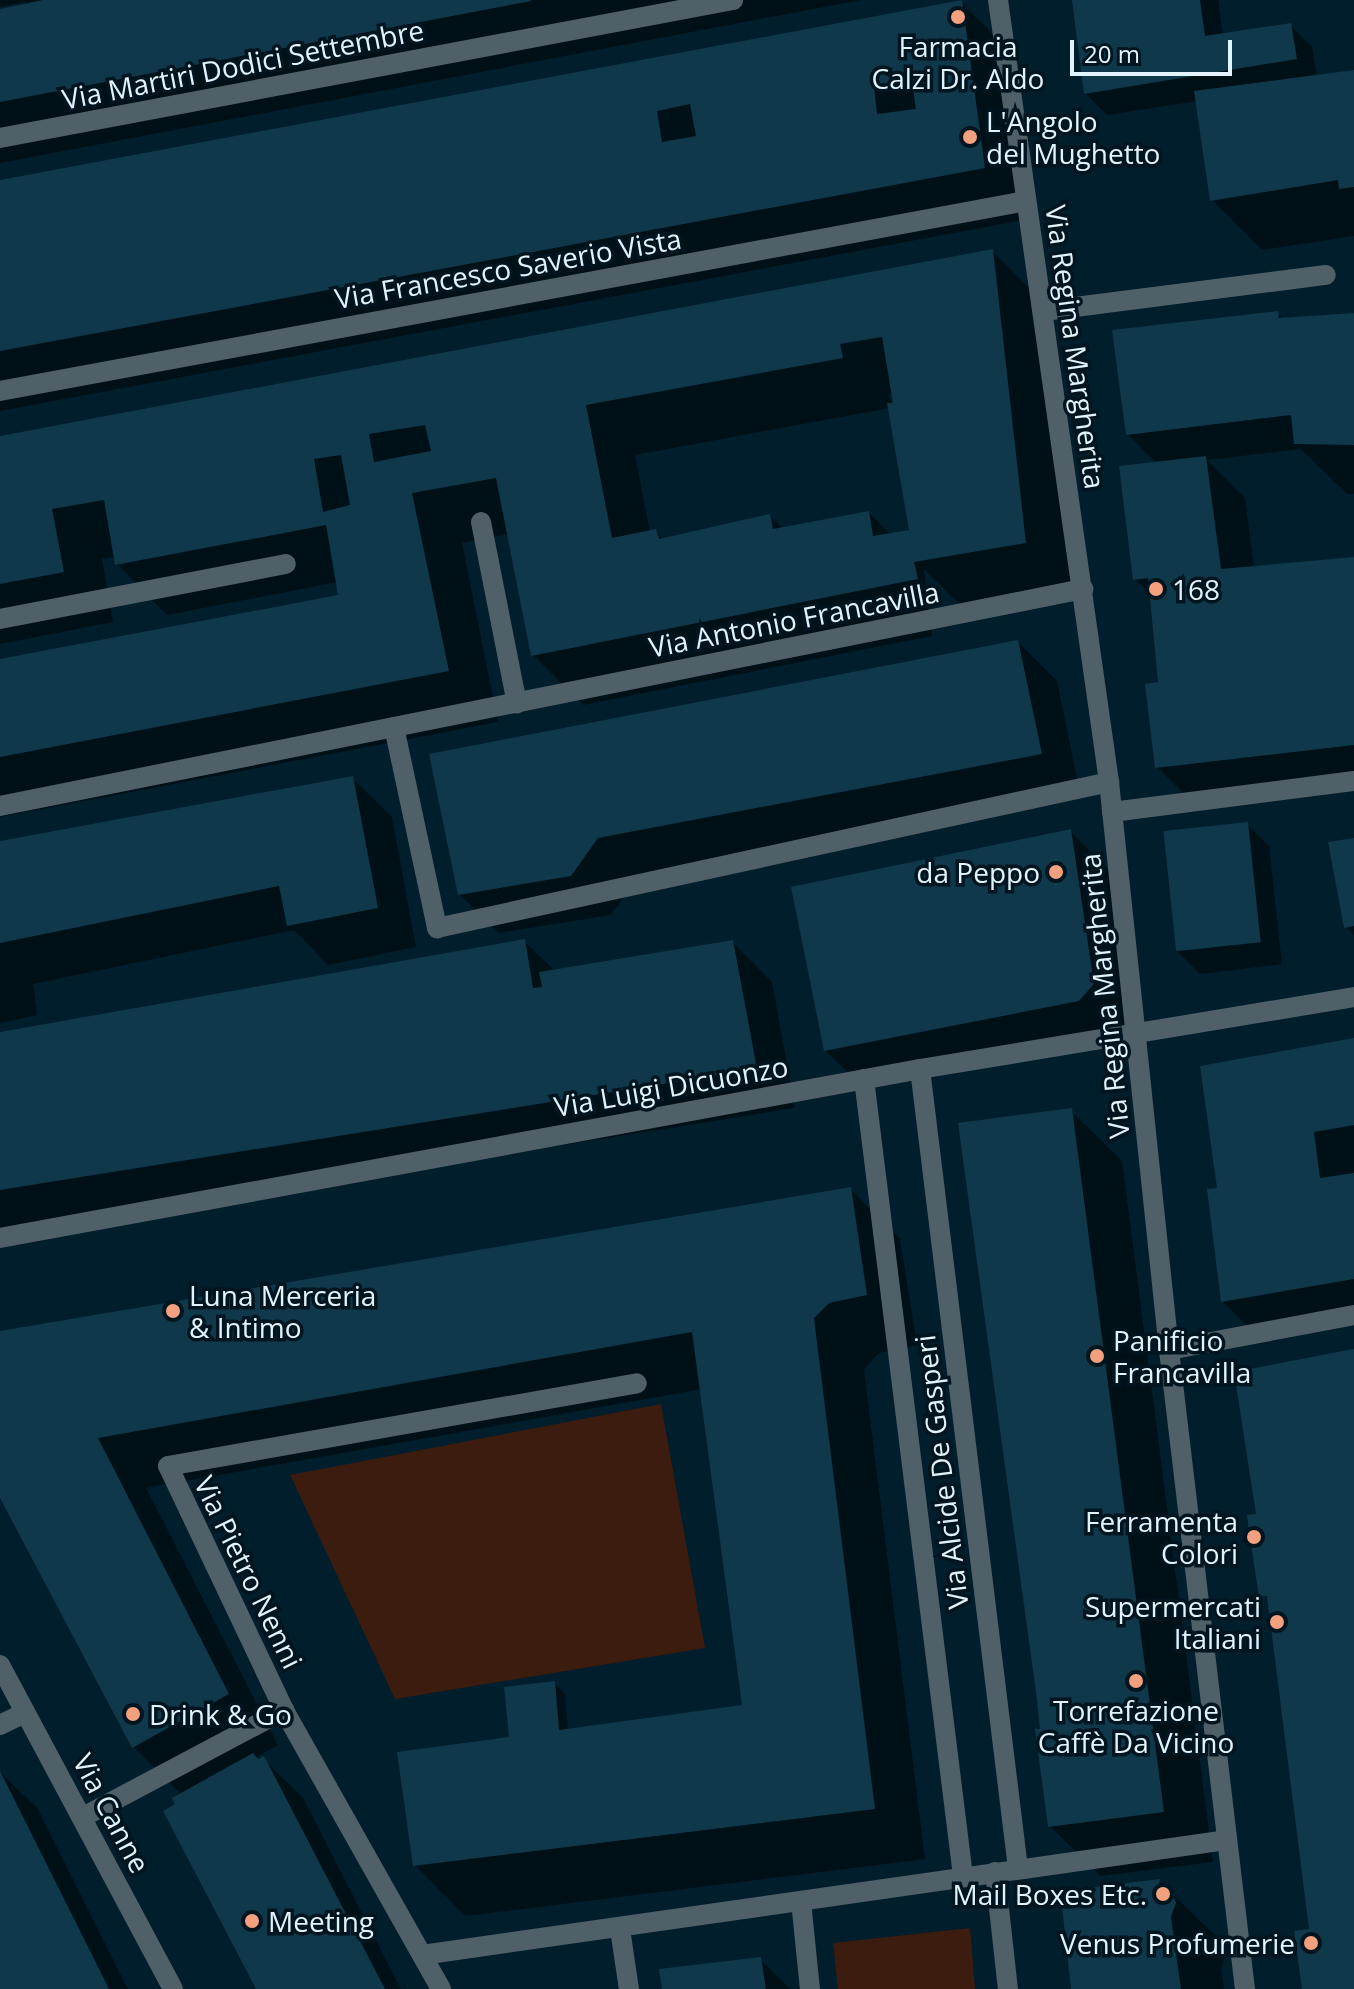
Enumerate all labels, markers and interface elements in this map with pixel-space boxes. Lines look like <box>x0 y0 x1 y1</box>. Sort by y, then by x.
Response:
marker: Farmacia Calzi Dr. Aldo <box>949 8 967 26</box>
street label: Via Martiri Dodici Settembre <box>59 12 427 116</box>
scale bar <box>1074 24 1236 74</box>
place label: Farmacia Calzi Dr. Aldo <box>872 29 1044 95</box>
text: 20 m <box>1084 37 1140 70</box>
place label: L'Angolo del Mughetto <box>986 104 1160 170</box>
marker: L'Angolo del Mughetto <box>961 128 979 146</box>
street label: Via Regina Margherita <box>1039 203 1113 491</box>
street label: Via Francesco Saverio Vista <box>332 221 684 315</box>
place label: 168 <box>1172 572 1220 606</box>
street label: Via Antonio Francavilla <box>646 574 942 664</box>
marker: 168 <box>1147 580 1165 598</box>
street label: Via Regina Margherita <box>1072 852 1136 1140</box>
place label: da Peppo <box>916 855 1040 889</box>
marker: da Peppo <box>1047 863 1065 881</box>
street label: Via Luigi Dicuonzo <box>551 1049 791 1123</box>
place label: Luna Merceria & Intimo <box>189 1278 376 1344</box>
marker: Luna Merceria & Intimo <box>164 1302 182 1320</box>
place label: Panificio Francavilla <box>1113 1323 1251 1389</box>
street label: Via Alcide De Gasperi <box>908 1333 974 1611</box>
marker: Panificio Francavilla <box>1088 1347 1106 1365</box>
street label: Via Pietro Nenni <box>188 1470 310 1674</box>
place label: Ferramenta Colori <box>1085 1504 1238 1570</box>
marker: Ferramenta Colori <box>1245 1528 1263 1546</box>
place label: Supermercati Italiani <box>1085 1589 1261 1655</box>
marker: Supermercati Italiani <box>1268 1613 1286 1631</box>
marker: Torrefazione Caffè Da Vicino <box>1127 1672 1145 1690</box>
place label: Torrefazione Caffè Da Vicino <box>1038 1693 1234 1759</box>
place label: Drink & Go <box>149 1697 292 1731</box>
marker: Drink & Go <box>124 1705 142 1723</box>
street label: Via Canne <box>67 1748 157 1878</box>
place label: Mail Boxes Etc. <box>953 1877 1147 1911</box>
marker: Mail Boxes Etc. <box>1154 1885 1172 1903</box>
place label: Meeting <box>268 1904 374 1938</box>
marker: Meeting <box>243 1912 261 1930</box>
place label: Venus Profumerie <box>1060 1926 1295 1960</box>
marker: Venus Profumerie <box>1302 1934 1320 1952</box>

